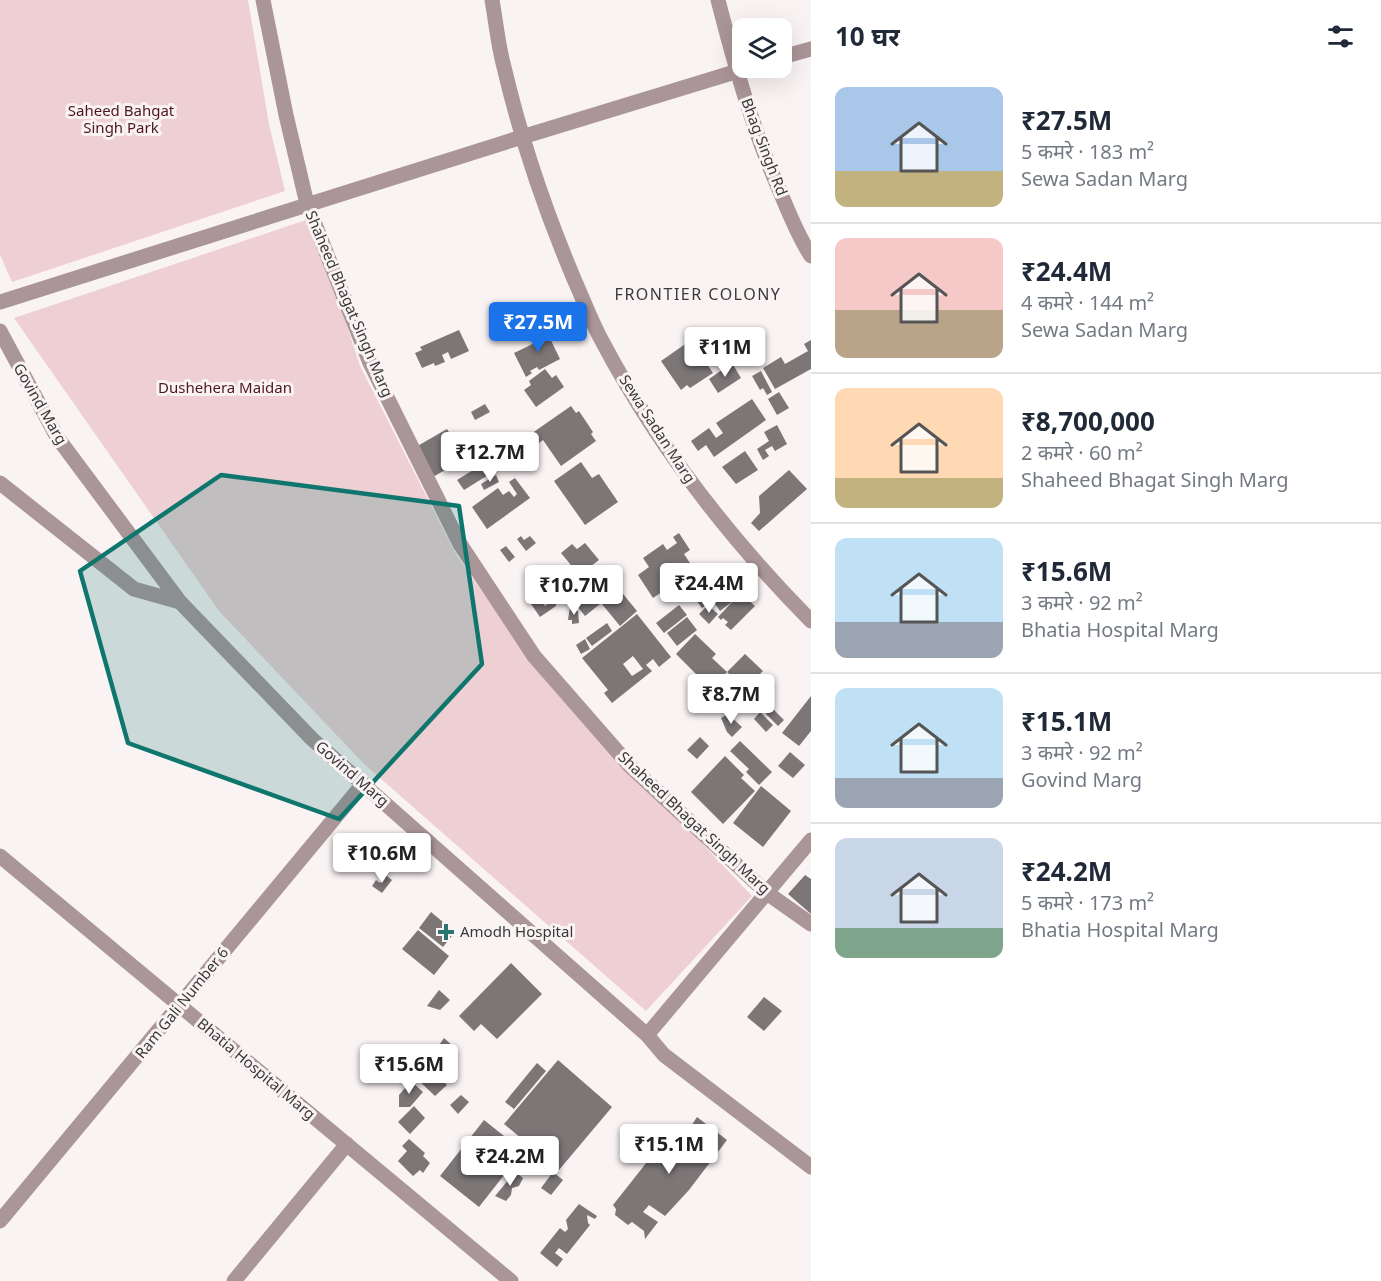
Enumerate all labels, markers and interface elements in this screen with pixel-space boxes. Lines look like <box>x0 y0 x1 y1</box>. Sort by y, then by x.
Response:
map controls <box>732 18 792 78</box>
button: layers <box>732 18 792 78</box>
text: 10 घर <box>835 18 900 54</box>
icon: filters <box>1324 20 1357 53</box>
street label: Bhag Singh Rd <box>737 95 793 198</box>
park label: Saheed Bahgat Singh Park <box>68 100 175 137</box>
text: ₹27.5M <box>1021 102 1112 138</box>
icon: home <box>883 111 955 183</box>
text: 5 कमरे · 183 m² <box>1021 138 1154 165</box>
text: Sewa Sadan Marg <box>1021 165 1188 192</box>
street label: Shaheed Bhagat Singh Marg <box>302 207 398 400</box>
text: ₹24.4M <box>1021 253 1112 289</box>
icon: home <box>883 262 955 334</box>
district label: FRONTIER COLONY <box>615 283 781 305</box>
text: 4 कमरे · 144 m² <box>1021 289 1154 316</box>
pin: ₹27.5M <box>489 302 587 353</box>
text: ₹27.5M <box>503 308 573 335</box>
text: Sewa Sadan Marg <box>1021 316 1188 343</box>
pin: ₹11M <box>689 327 761 378</box>
text: ₹11M <box>698 333 752 360</box>
street label: Govind Marg <box>9 359 72 448</box>
street label: Sewa Sadan Marg <box>615 370 700 486</box>
park label: Dushehera Maidan <box>158 377 292 397</box>
text: ₹8,700,000 <box>1021 403 1155 439</box>
icon: home <box>883 412 955 484</box>
pin: ₹12.7M <box>441 432 539 483</box>
text: ₹12.7M <box>455 438 525 465</box>
text: 2 कमरे · 60 m² <box>1021 439 1143 466</box>
text: Shaheed Bhagat Singh Marg <box>1021 466 1289 493</box>
text: ₹15.6M <box>1021 553 1112 589</box>
icon: home <box>883 562 955 634</box>
pin: ₹24.4M <box>660 563 758 614</box>
pin: ₹10.7M <box>525 565 623 616</box>
text: ₹24.4M <box>674 569 744 596</box>
text: ₹10.7M <box>539 571 609 598</box>
text: 3 कमरे · 92 m² <box>1021 589 1143 616</box>
text: Bhatia Hospital Marg <box>1021 616 1219 643</box>
pin: ₹8.7M <box>689 674 773 725</box>
text: ₹8.7M <box>702 680 760 707</box>
text: ₹15.1M <box>1021 703 1112 739</box>
icon: home <box>883 712 955 784</box>
street label: Govind Marg <box>312 736 394 811</box>
text: 3 कमरे · 92 m² <box>1021 739 1143 766</box>
street label: Shaheed Bhagat Singh Marg <box>614 747 775 898</box>
text: Govind Marg <box>1021 766 1142 793</box>
pin: ₹10.6M <box>333 833 431 884</box>
text: ₹10.6M <box>347 839 417 866</box>
text: ₹24.2M <box>1021 853 1112 889</box>
icon: home <box>883 862 955 934</box>
text: 5 कमरे · 173 m² <box>1021 889 1154 916</box>
text: Bhatia Hospital Marg <box>1021 916 1219 943</box>
place label: Amodh Hospital <box>460 921 573 941</box>
marker: Amodh Hospital <box>437 923 455 941</box>
street label: Ram Gali Number 6 <box>130 943 232 1062</box>
street label: Bhatia Hospital Marg <box>193 1013 320 1124</box>
pin: ₹15.6M <box>360 1044 458 1095</box>
text: ₹15.6M <box>374 1050 444 1077</box>
pin: ₹15.1M <box>620 1124 718 1175</box>
text: ₹15.1M <box>634 1130 704 1157</box>
pin: ₹24.2M <box>461 1136 559 1187</box>
text: ₹24.2M <box>475 1142 545 1169</box>

